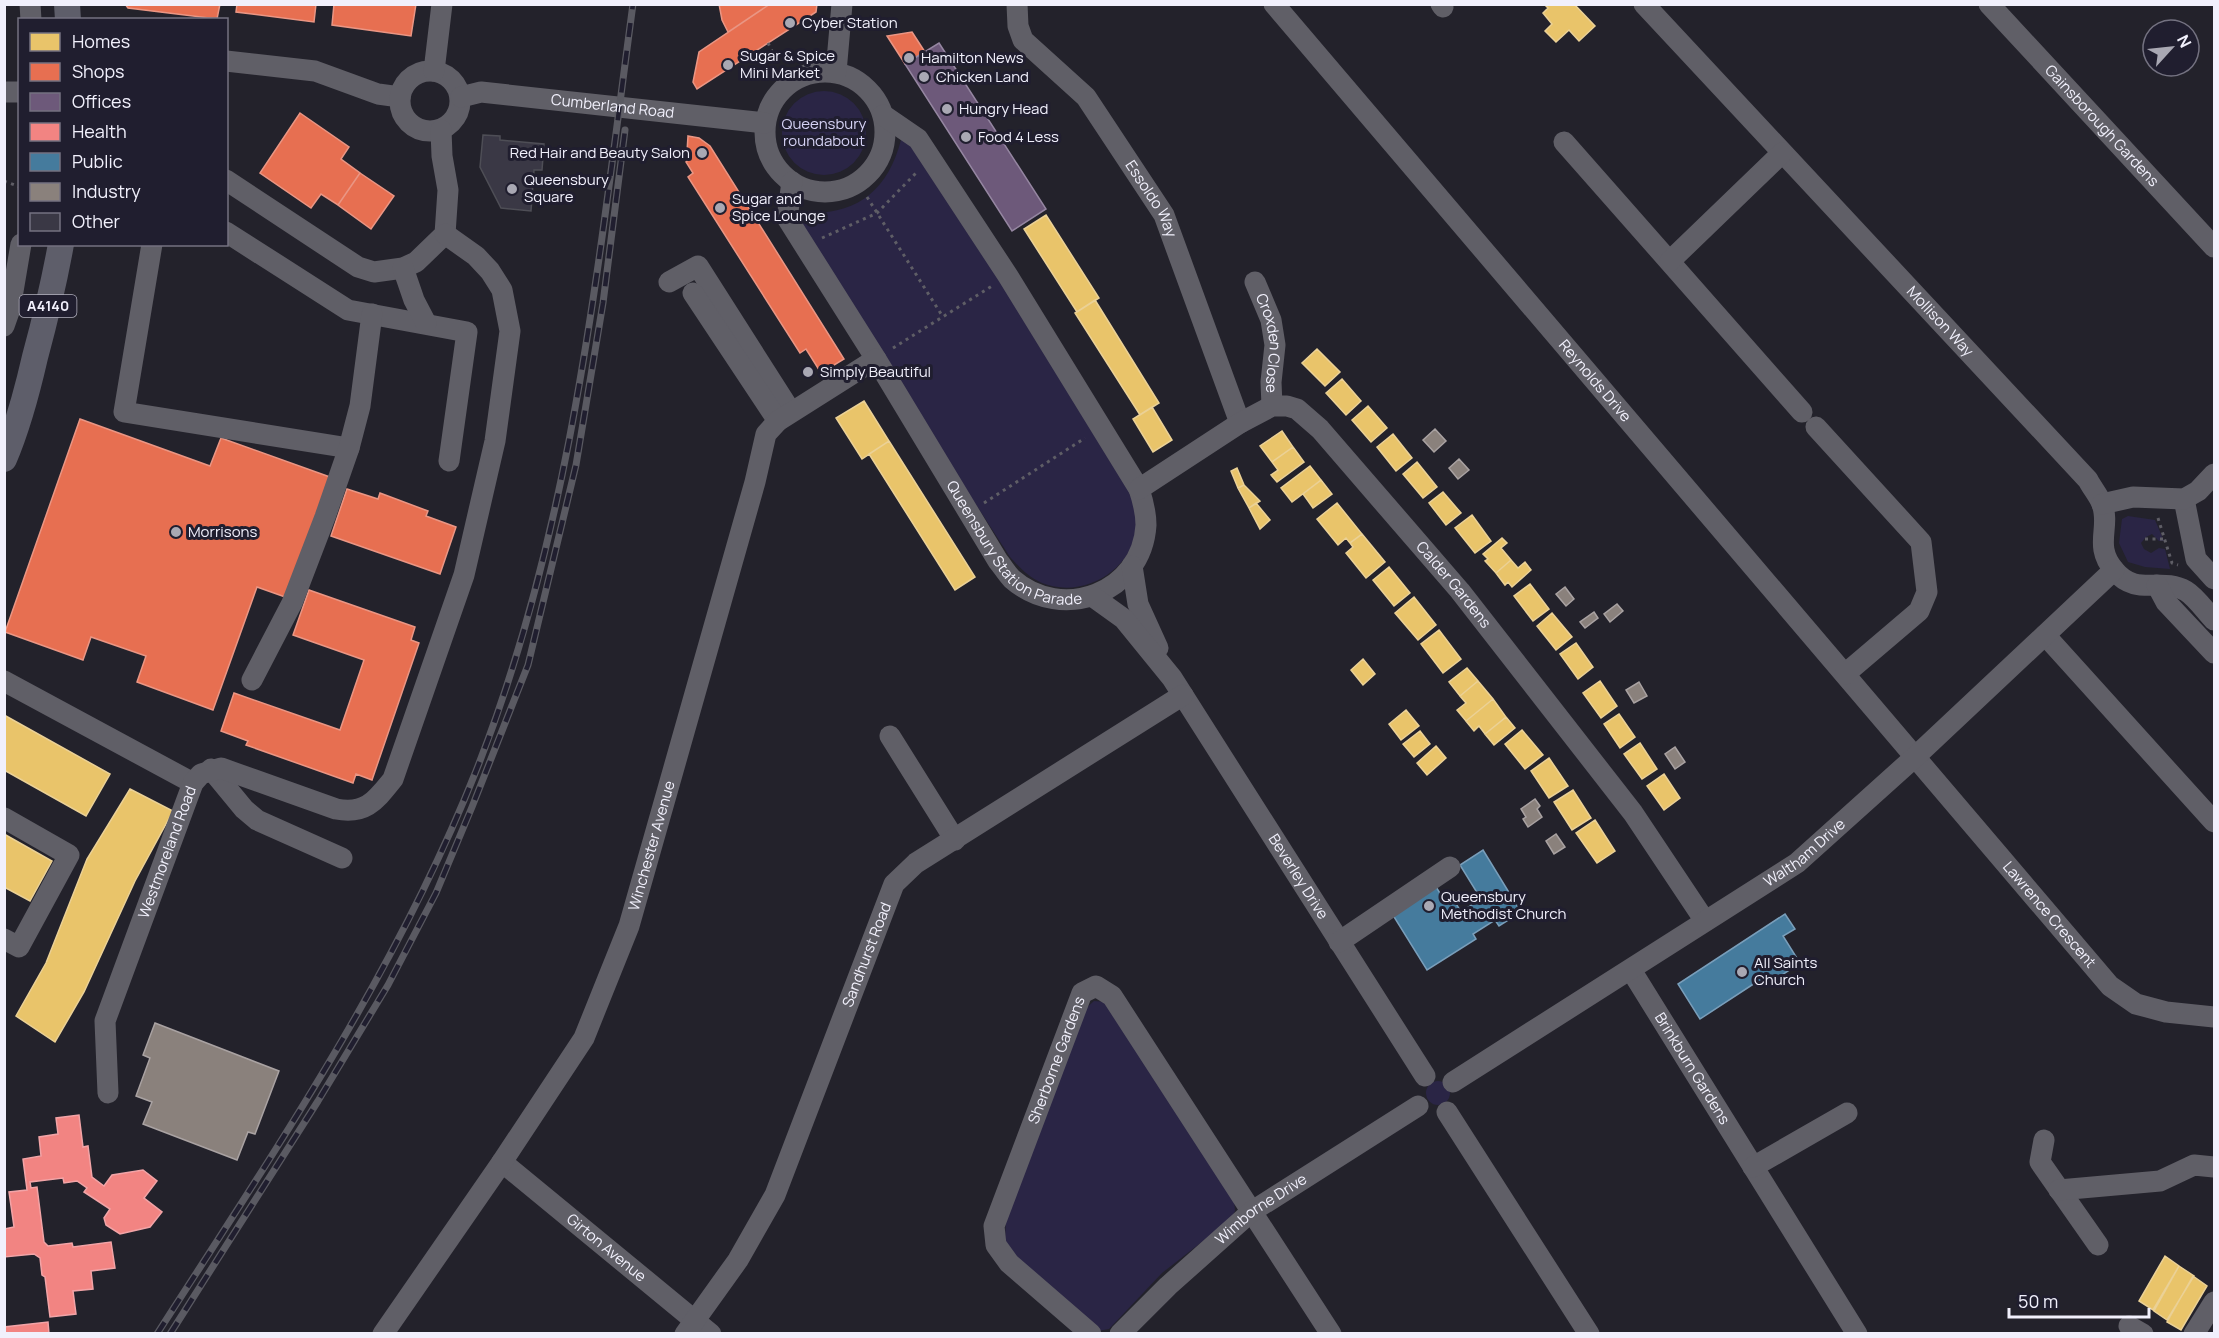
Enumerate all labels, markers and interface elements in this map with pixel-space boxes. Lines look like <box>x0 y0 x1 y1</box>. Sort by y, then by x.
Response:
place label: Cyber Station <box>802 12 898 33</box>
marker: Cyber Station <box>783 16 797 30</box>
legend <box>18 18 228 246</box>
north arrow <box>2141 18 2201 78</box>
text: Homes <box>72 29 130 53</box>
text: N <box>2172 31 2197 51</box>
place label: Sugar & Spice Mini Market <box>740 45 835 83</box>
place label: Hamilton News <box>921 47 1024 68</box>
marker: Hamilton News <box>902 51 916 65</box>
marker: Sugar & Spice Mini Market <box>721 58 735 72</box>
text: Shops <box>72 59 124 83</box>
street label: Gainsborough Gardens <box>2040 60 2164 191</box>
place label: Chicken Land <box>936 66 1029 87</box>
marker: Chicken Land <box>917 70 931 84</box>
text: Offices <box>72 89 131 113</box>
street label: Cumberland Road <box>550 89 675 123</box>
place label: Hungry Head <box>959 98 1048 119</box>
marker: Hungry Head <box>940 102 954 116</box>
park label: Queensbury roundabout <box>782 113 867 151</box>
text: Health <box>72 119 127 143</box>
place label: Food 4 Less <box>978 126 1059 147</box>
marker: Food 4 Less <box>959 130 973 144</box>
place label: Red Hair and Beauty Salon <box>510 142 690 163</box>
marker: Red Hair and Beauty Salon <box>695 146 709 160</box>
text: Public <box>72 149 123 173</box>
street label: Essoldo Way <box>1121 156 1182 240</box>
place label: Queensbury Square <box>524 169 609 207</box>
text: Industry <box>72 179 141 203</box>
marker: Queensbury Square <box>505 182 519 196</box>
place label: Sugar and Spice Lounge <box>732 188 826 226</box>
marker: Sugar and Spice Lounge <box>713 201 727 215</box>
text: Other <box>72 209 120 233</box>
street label: Mollison Way <box>1902 281 1979 361</box>
street label: Croxden Close <box>1251 290 1286 394</box>
road number: A4140 <box>20 295 76 317</box>
street label: Reynolds Drive <box>1554 335 1637 426</box>
place label: Simply Beautiful <box>820 361 931 382</box>
marker: Simply Beautiful <box>801 365 815 379</box>
street label: Queensbury Station Parade <box>942 476 1084 610</box>
place label: Morrisons <box>188 521 257 542</box>
marker: Morrisons <box>169 525 183 539</box>
street label: Calder Gardens <box>1412 537 1496 632</box>
street label: Winchester Avenue <box>623 778 680 913</box>
street label: Westmoreland Road <box>133 783 201 921</box>
street label: Waltham Drive <box>1759 813 1850 892</box>
street label: Beverley Drive <box>1264 830 1334 923</box>
street label: Lawrence Crescent <box>1998 857 2101 972</box>
place label: Queensbury Methodist Church <box>1441 886 1567 924</box>
street label: Sandhurst Road <box>837 899 896 1010</box>
marker: Queensbury Methodist Church <box>1422 899 1436 913</box>
place label: All Saints Church <box>1754 952 1818 990</box>
marker: All Saints Church <box>1735 965 1749 979</box>
street label: Sherborne Gardens <box>1023 993 1090 1127</box>
street label: Brinkburn Gardens <box>1650 1008 1735 1128</box>
street label: Wimborne Drive <box>1210 1168 1311 1249</box>
street label: Girton Avenue <box>562 1208 651 1287</box>
scale bar <box>2009 1281 2148 1319</box>
text: 50 m <box>2018 1289 2058 1313</box>

